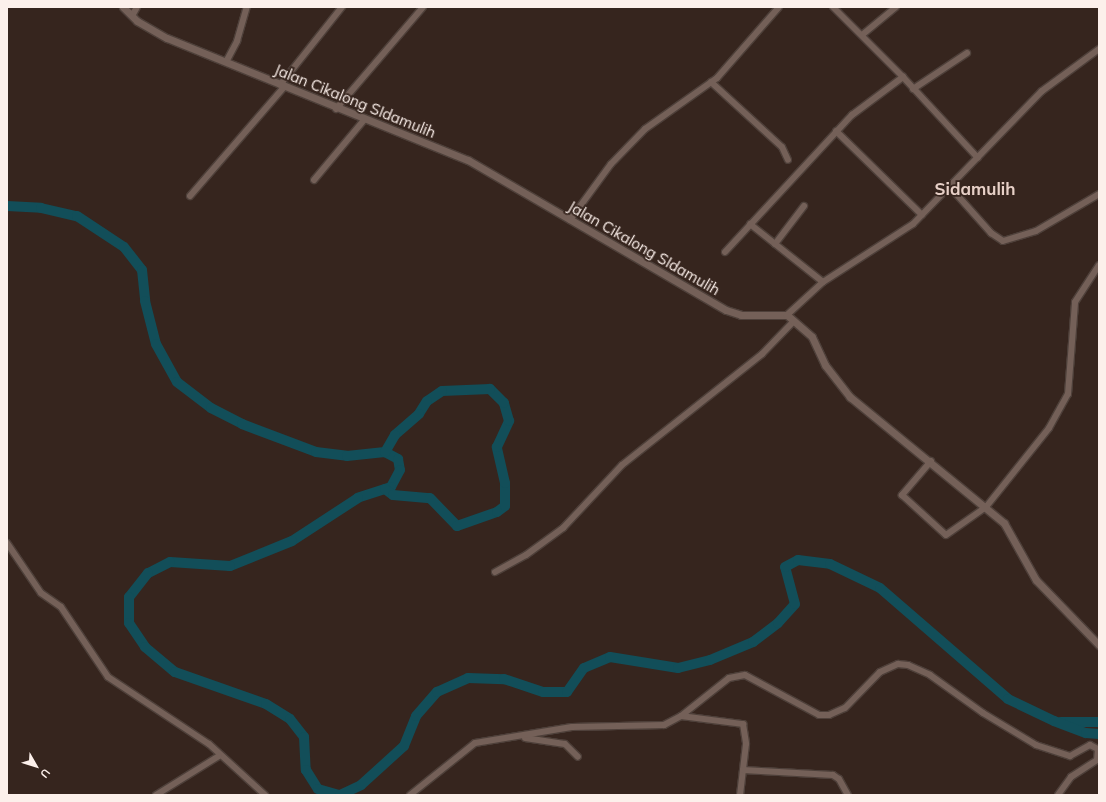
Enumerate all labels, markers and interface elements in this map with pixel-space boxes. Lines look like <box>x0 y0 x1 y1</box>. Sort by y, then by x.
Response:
street label: Jalan Cikalong SIdamulih <box>272 60 438 142</box>
district label: Sidamulih <box>934 179 1016 199</box>
street label: Jalan Cikalong SIdamulih <box>565 197 723 299</box>
north arrow <box>16 746 56 786</box>
text: U <box>37 766 53 781</box>

